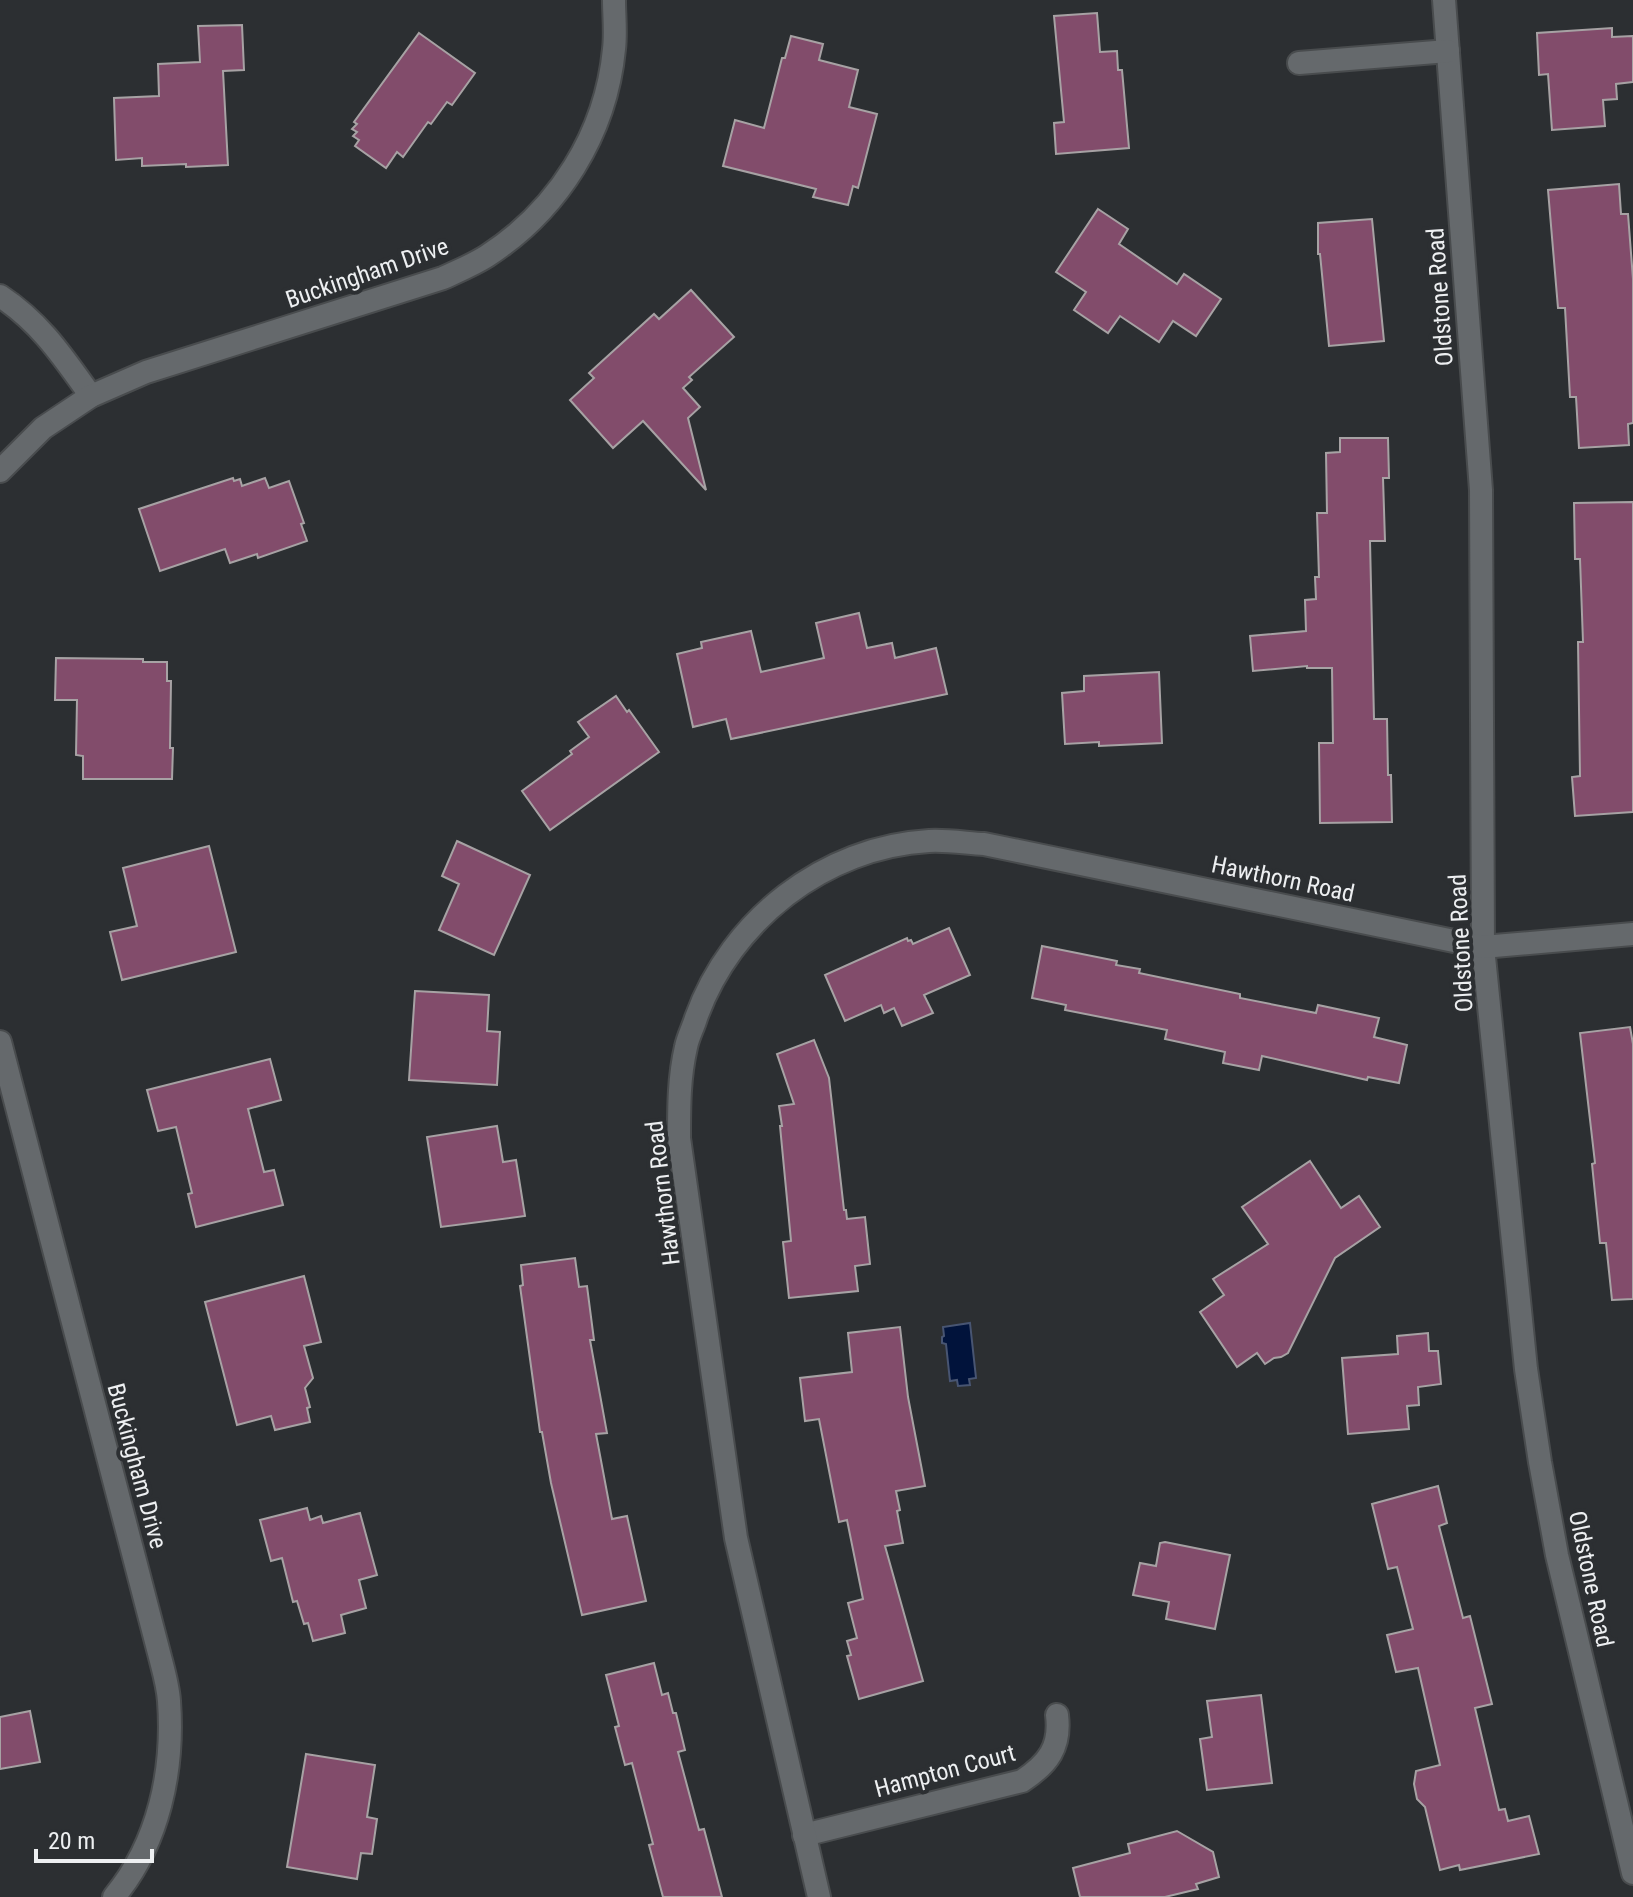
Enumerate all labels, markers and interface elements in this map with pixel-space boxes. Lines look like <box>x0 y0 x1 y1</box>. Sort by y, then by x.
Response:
street label: Oldstone Road <box>1421 227 1459 367</box>
street label: Buckingham Drive <box>282 232 452 314</box>
street label: Hawthorn Road <box>1209 850 1357 908</box>
street label: Oldstone Road <box>1443 873 1479 1013</box>
street label: Hawthorn Road <box>640 1119 686 1267</box>
street label: Buckingham Drive <box>101 1380 173 1552</box>
street label: Oldstone Road <box>1563 1508 1619 1650</box>
street label: Hampton Court <box>872 1739 1018 1803</box>
scale bar <box>36 1813 152 1863</box>
text: 20 m <box>48 1827 95 1855</box>

